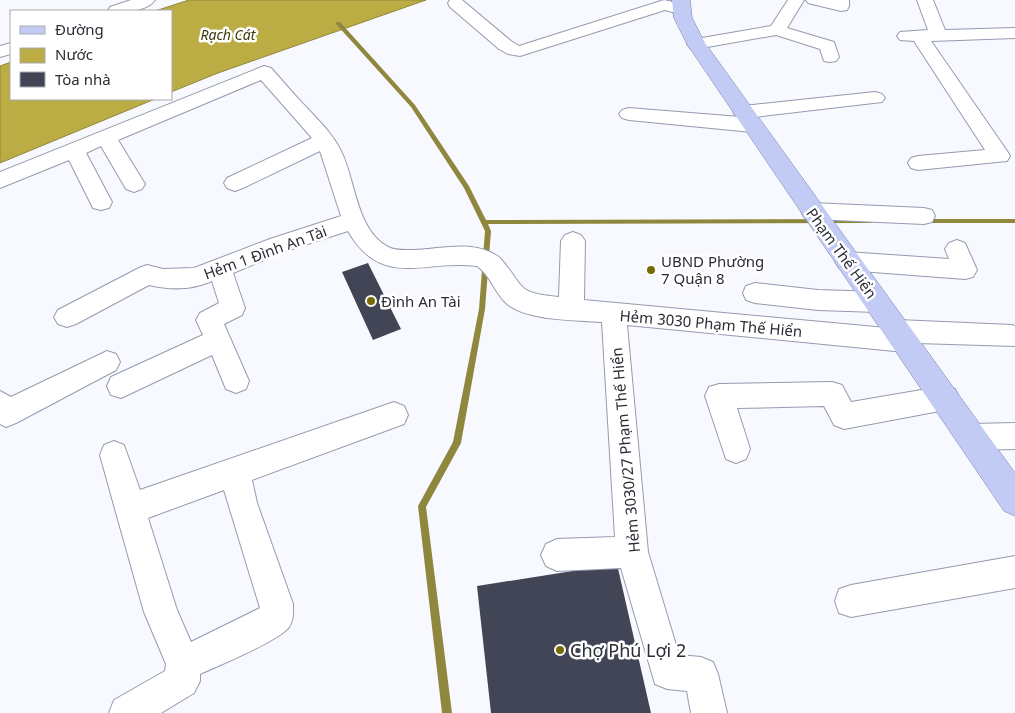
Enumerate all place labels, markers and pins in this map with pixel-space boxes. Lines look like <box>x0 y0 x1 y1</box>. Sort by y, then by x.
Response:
place label: UBND Phường 7 Quận 8 <box>661 251 764 288</box>
marker: UBND Phường 7 Quận 8 <box>645 264 657 276</box>
place label: Đình An Tài <box>381 291 461 311</box>
marker: Đình An Tài <box>365 295 377 307</box>
place label: Chợ Phú Lợi 2 <box>570 638 686 662</box>
marker: Chợ Phú Lợi 2 <box>554 644 566 656</box>

